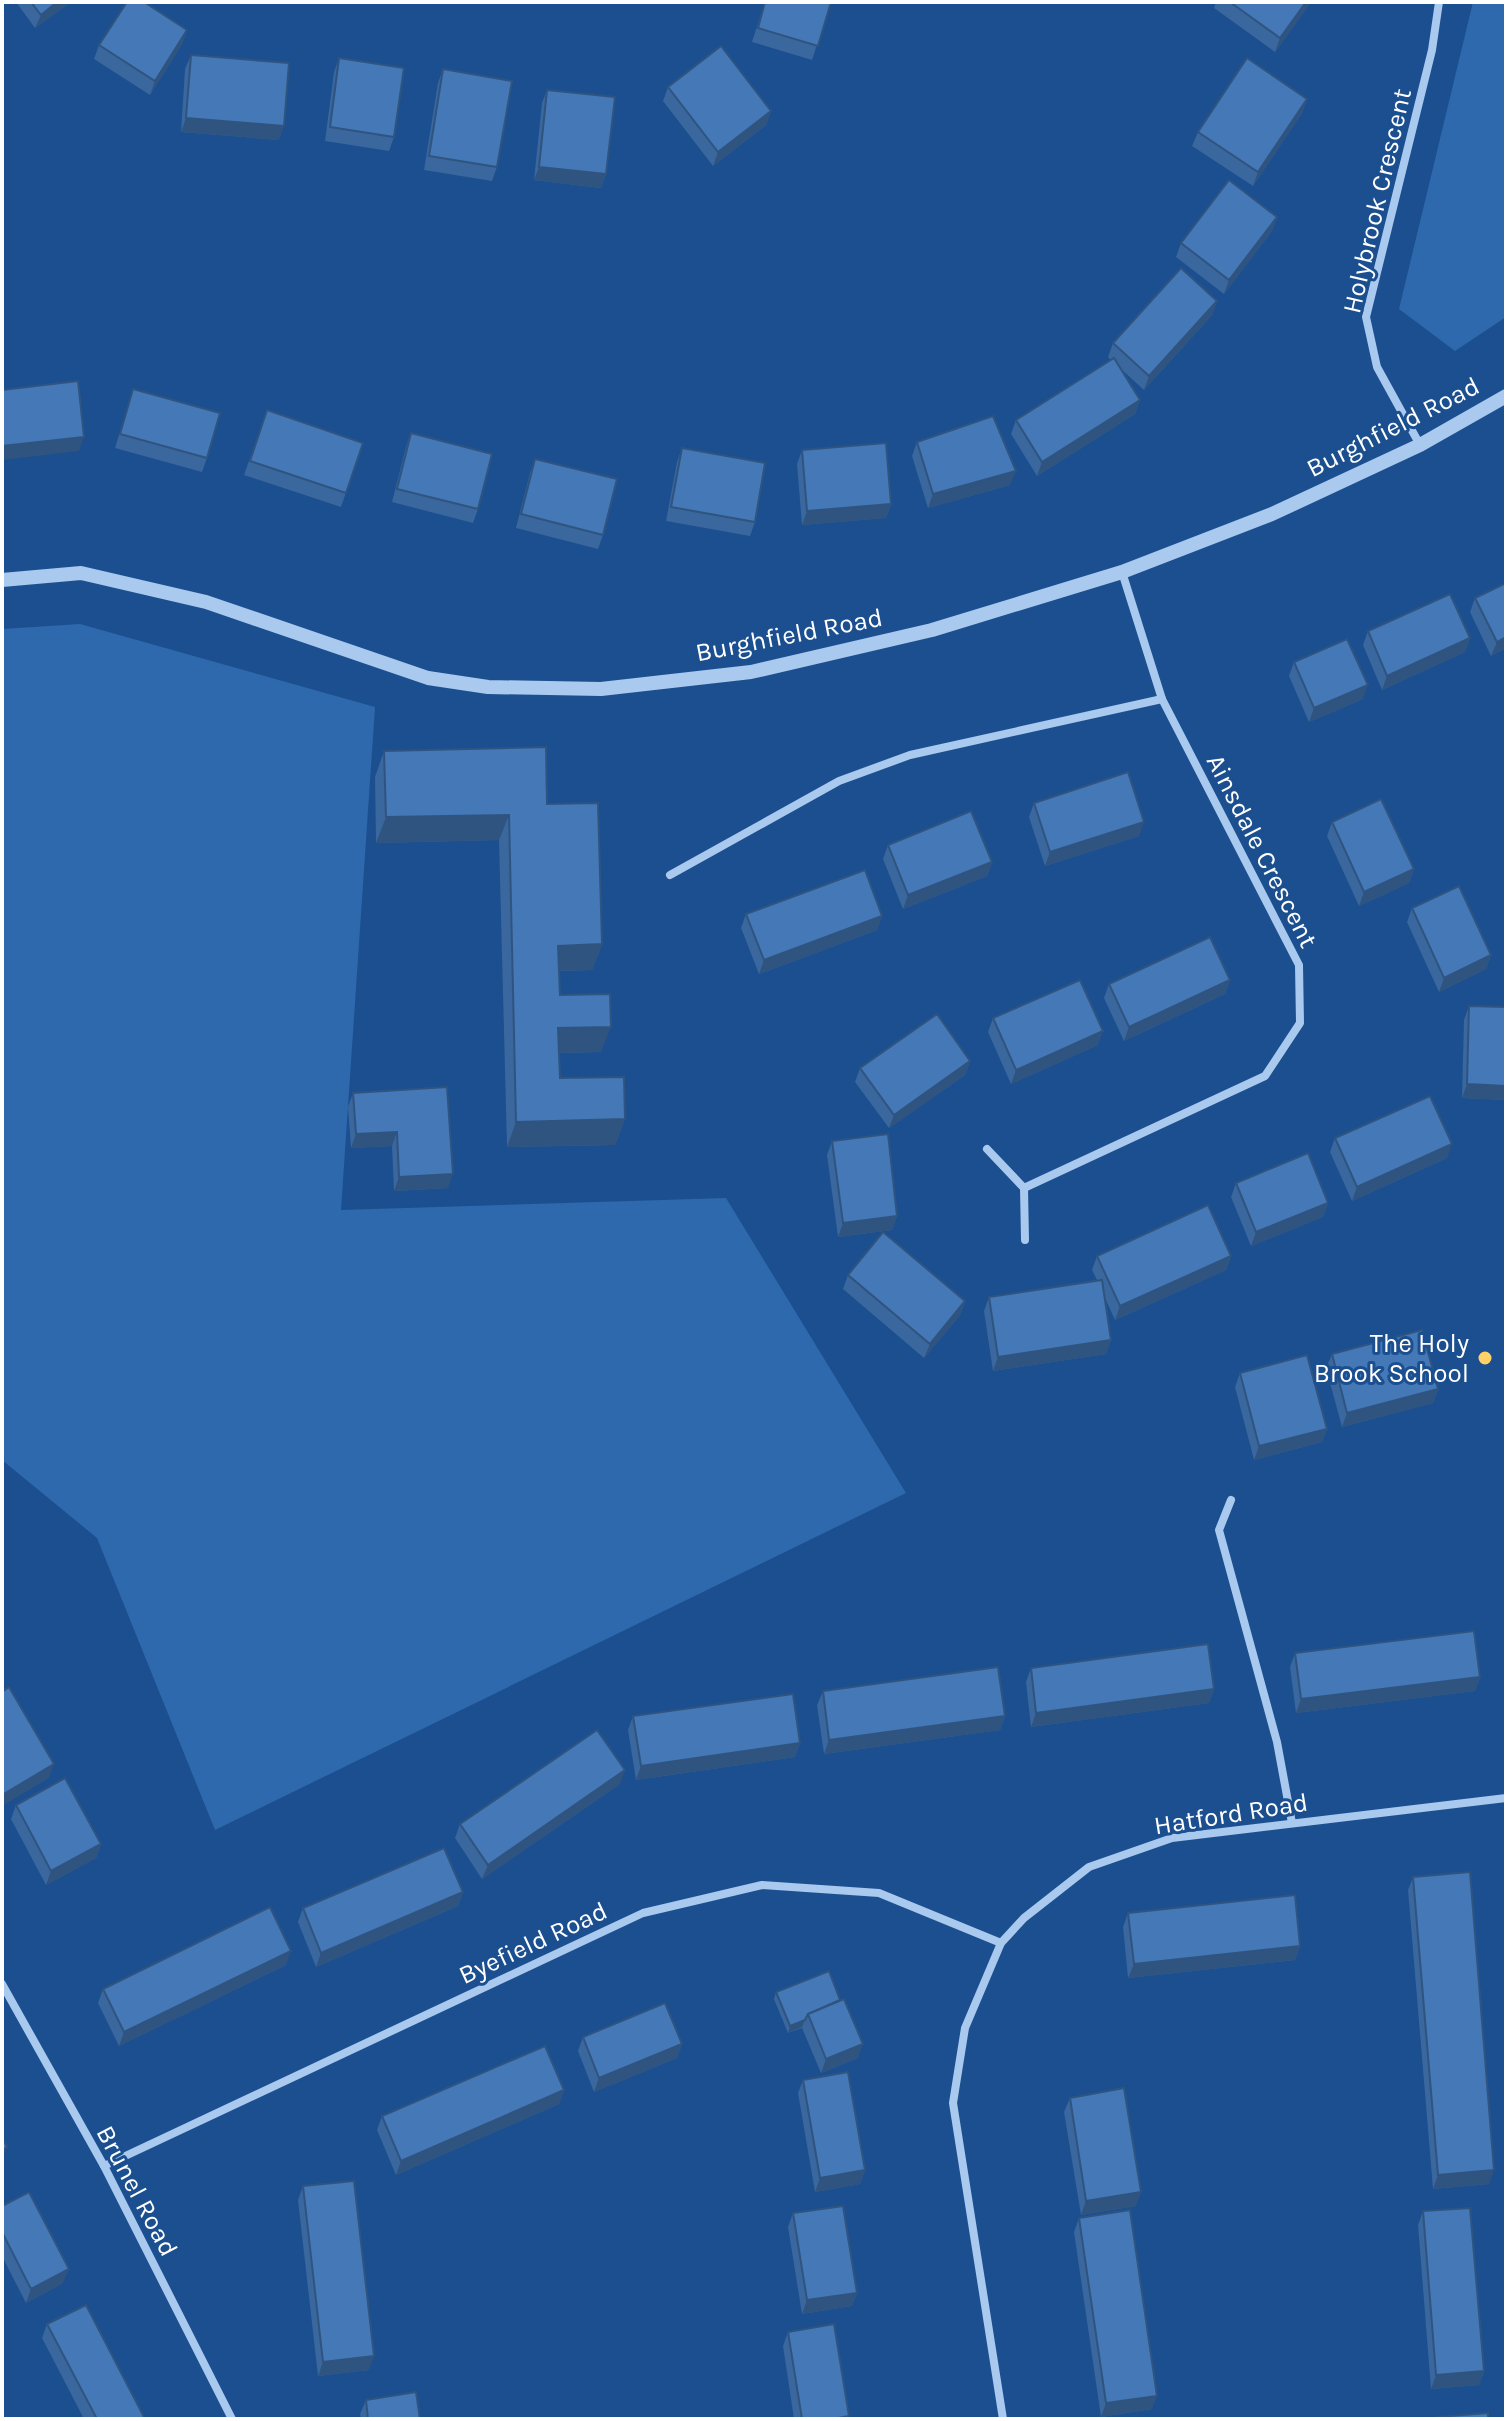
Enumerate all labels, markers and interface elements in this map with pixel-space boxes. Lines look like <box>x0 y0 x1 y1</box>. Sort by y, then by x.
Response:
street label: Holybrook Crescent <box>1336 85 1418 316</box>
street label: Burghfield Road <box>1301 370 1485 484</box>
street label: Burghfield Road <box>693 602 885 668</box>
street label: Ainsdale Crescent <box>1200 749 1324 953</box>
place label: The Holy Brook School <box>1314 1328 1469 1389</box>
marker: The Holy Brook School <box>1476 1349 1494 1367</box>
street label: Hatford Road <box>1152 1787 1310 1841</box>
street label: Byefield Road <box>454 1895 612 1991</box>
street label: Brunel Road <box>90 2120 184 2262</box>

